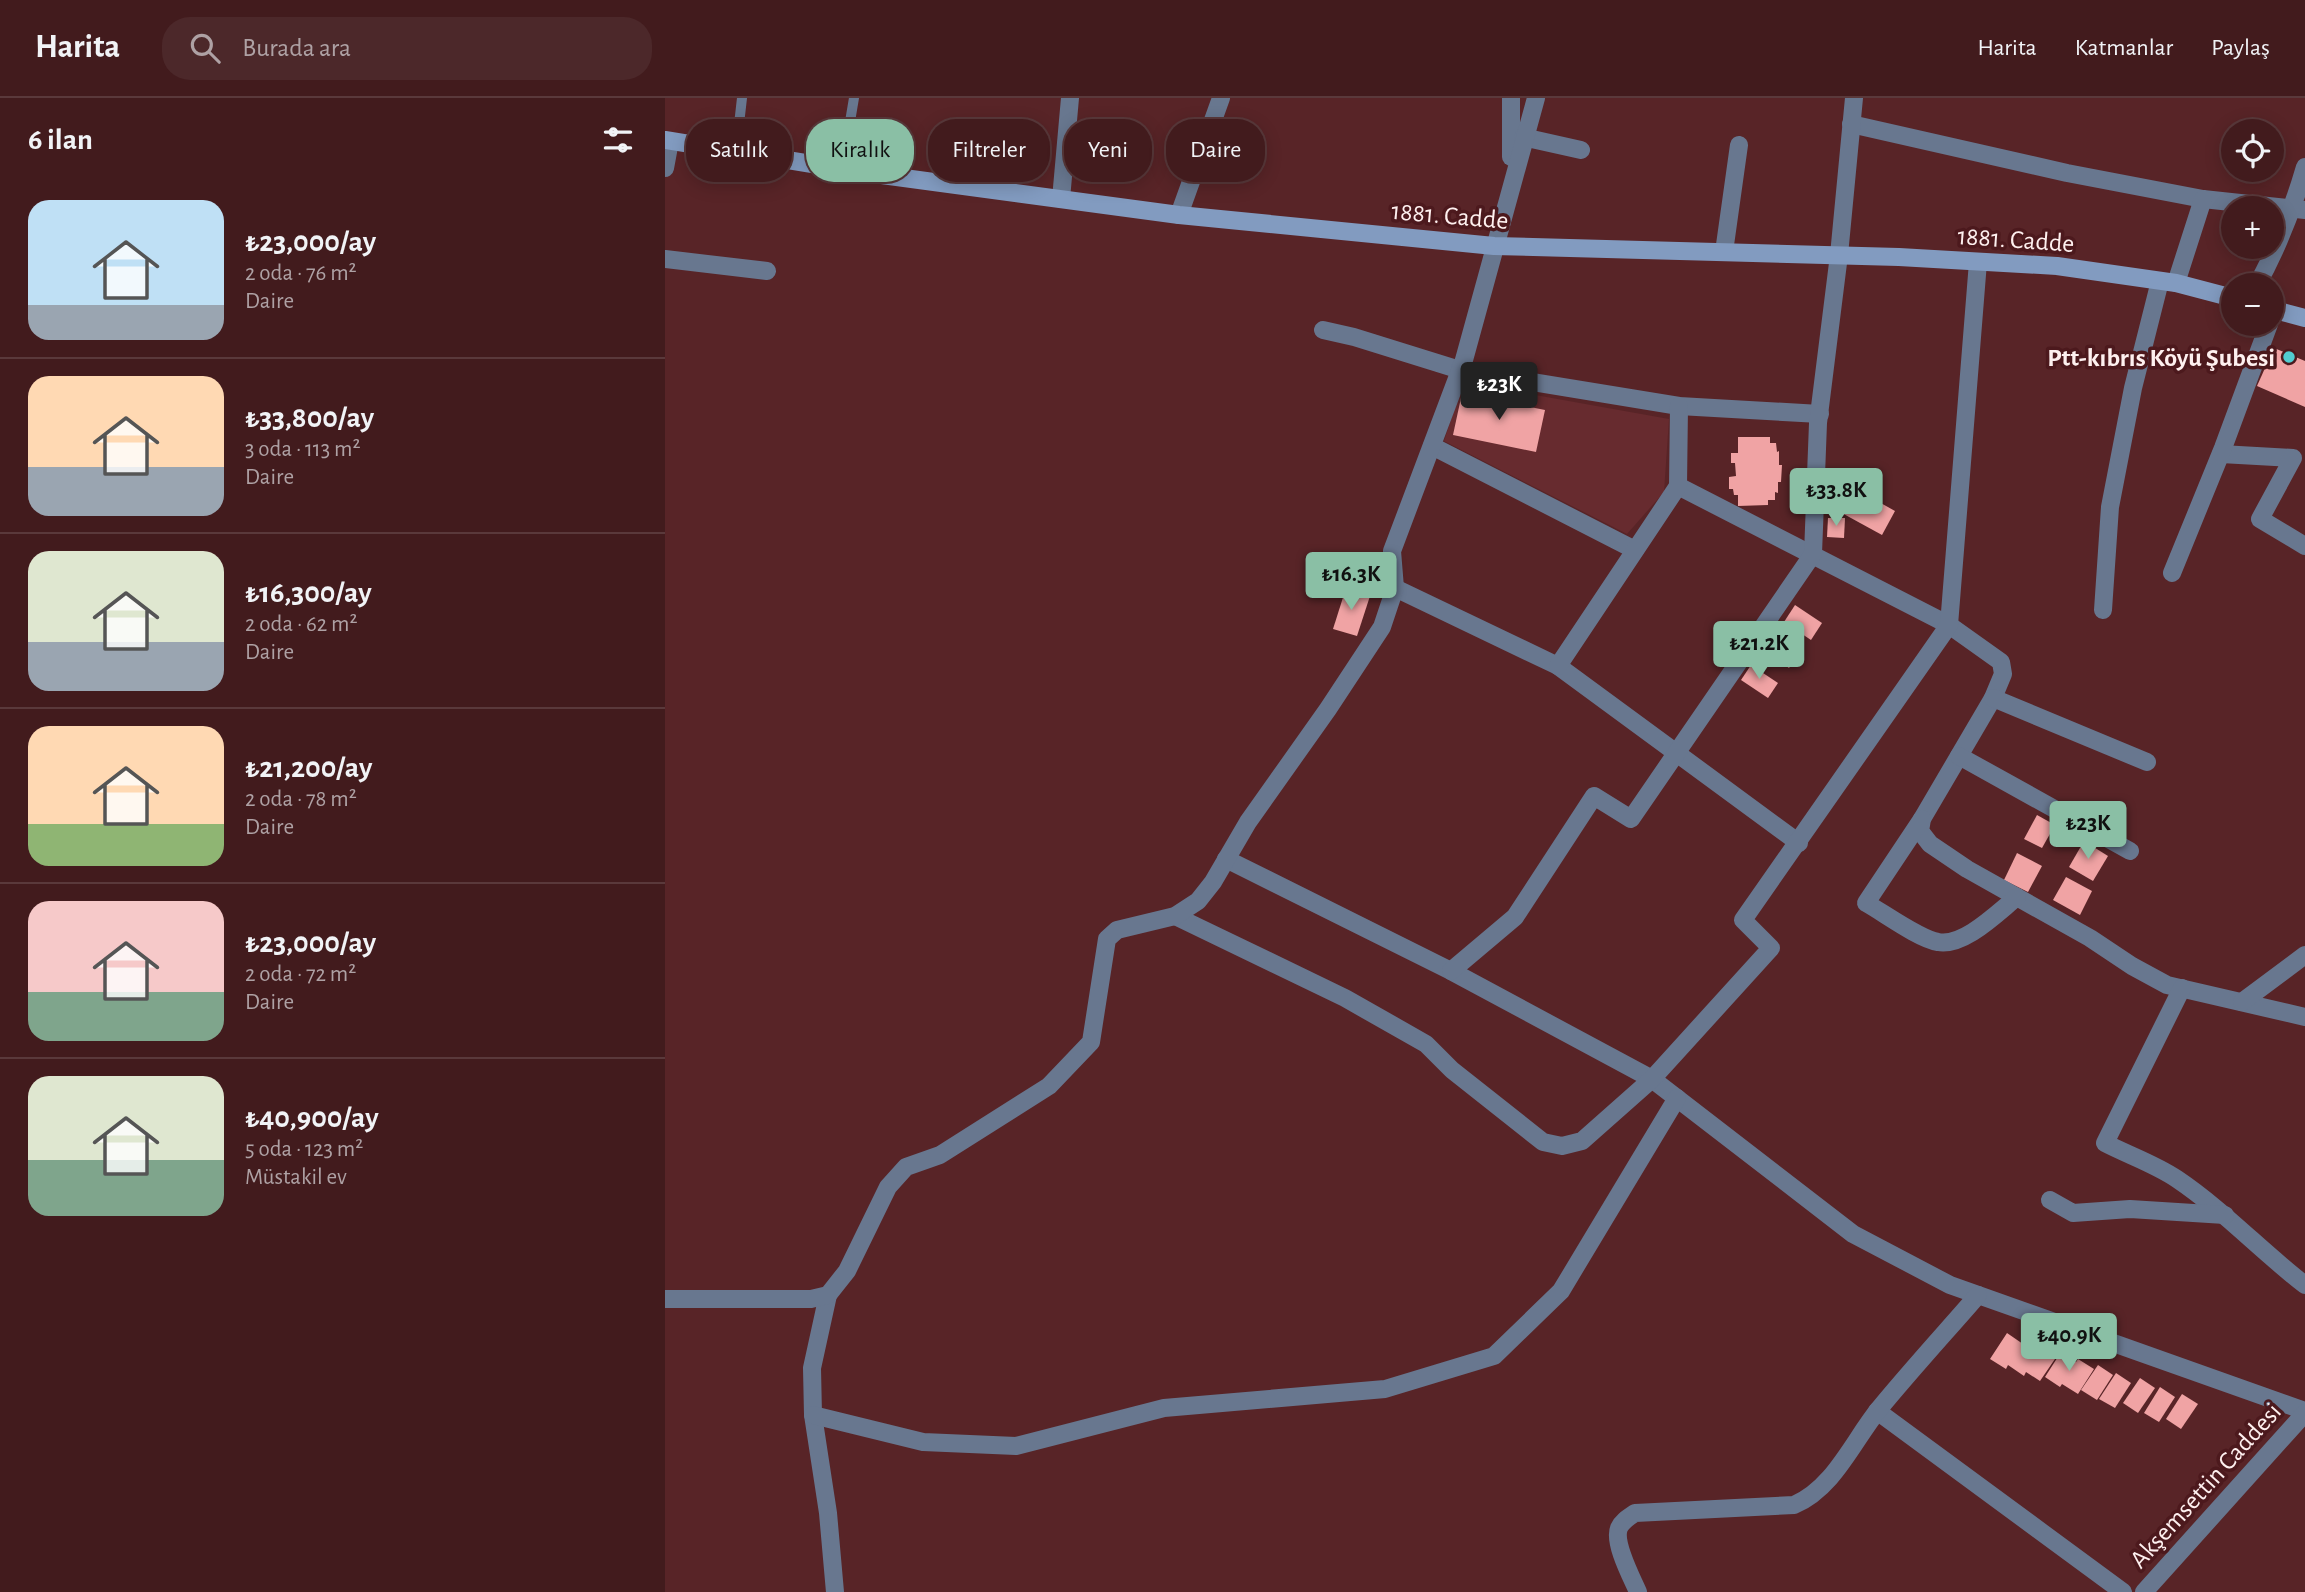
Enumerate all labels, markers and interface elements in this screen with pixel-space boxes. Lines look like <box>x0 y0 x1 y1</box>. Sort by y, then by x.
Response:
search box <box>162 17 652 80</box>
icon: search <box>186 29 224 67</box>
text: Harita <box>35 31 120 64</box>
text: Burada ara <box>242 35 351 61</box>
text: Harita <box>1978 36 2037 60</box>
text: Katmanlar <box>2075 36 2173 60</box>
text: Paylaş <box>2211 36 2270 60</box>
chip: Satılık <box>686 119 792 182</box>
chip: Kiralık <box>806 119 914 182</box>
chip: Filtreler <box>928 119 1050 182</box>
chip: Yeni <box>1064 119 1152 182</box>
chip: Daire <box>1166 119 1265 182</box>
map controls <box>2221 119 2284 336</box>
button: locate <box>2221 119 2284 182</box>
icon: filters <box>599 121 637 159</box>
text: 6 ilan <box>28 125 93 155</box>
button: + <box>2221 196 2284 259</box>
street label: 1881. Cadde <box>1390 198 1509 234</box>
street label: 1881. Cadde <box>1957 223 2075 257</box>
text: ₺23,000/ay <box>245 227 376 257</box>
icon: home <box>84 228 168 312</box>
text: 2 oda · 76 m² <box>245 262 357 285</box>
button: − <box>2221 273 2284 336</box>
text: Daire <box>245 290 294 313</box>
place label: Ptt-kıbrıs Köyü Şubesi <box>2047 345 2275 371</box>
marker: Ptt-kıbrıs Köyü Şubesi <box>2281 349 2297 365</box>
pin: ₺23K <box>1458 362 1540 422</box>
text: ₺23K <box>1476 373 1522 396</box>
text: ₺33,800/ay <box>245 403 374 433</box>
icon: home <box>84 404 168 488</box>
text: 3 oda · 113 m² <box>245 438 360 461</box>
text: Daire <box>245 466 294 489</box>
pin: ₺33.8K <box>1779 468 1893 528</box>
text: ₺33.8K <box>1806 479 1866 502</box>
pin: ₺16.3K <box>1294 552 1408 612</box>
text: ₺16.3K <box>1322 563 1380 586</box>
text: ₺16,300/ay <box>245 578 372 608</box>
icon: home <box>84 579 168 663</box>
text: 2 oda · 62 m² <box>245 613 357 636</box>
pin: ₺21.2K <box>1702 622 1816 681</box>
text: ₺21.2K <box>1729 632 1789 655</box>
text: Daire <box>245 641 294 664</box>
text: ₺21,200/ay <box>245 753 372 783</box>
icon: home <box>84 754 168 838</box>
text: 2 oda · 78 m² <box>245 788 357 811</box>
pin: ₺23K <box>2047 802 2129 861</box>
text: ₺23K <box>2065 812 2111 835</box>
text: Daire <box>245 816 294 839</box>
text: ₺23,000/ay <box>245 928 376 958</box>
icon: home <box>84 929 168 1013</box>
text: 2 oda · 72 m² <box>245 963 356 986</box>
text: Daire <box>245 991 294 1014</box>
text: ₺40,900/ay <box>245 1103 379 1133</box>
icon: home <box>84 1104 168 1188</box>
text: 5 oda · 123 m² <box>245 1138 363 1161</box>
text: Müstakil ev <box>245 1166 347 1189</box>
pin: ₺40.9K <box>2012 1314 2126 1373</box>
text: ₺40.9K <box>2037 1324 2101 1347</box>
street label: Akşemsettin Caddesi <box>2125 1398 2286 1573</box>

